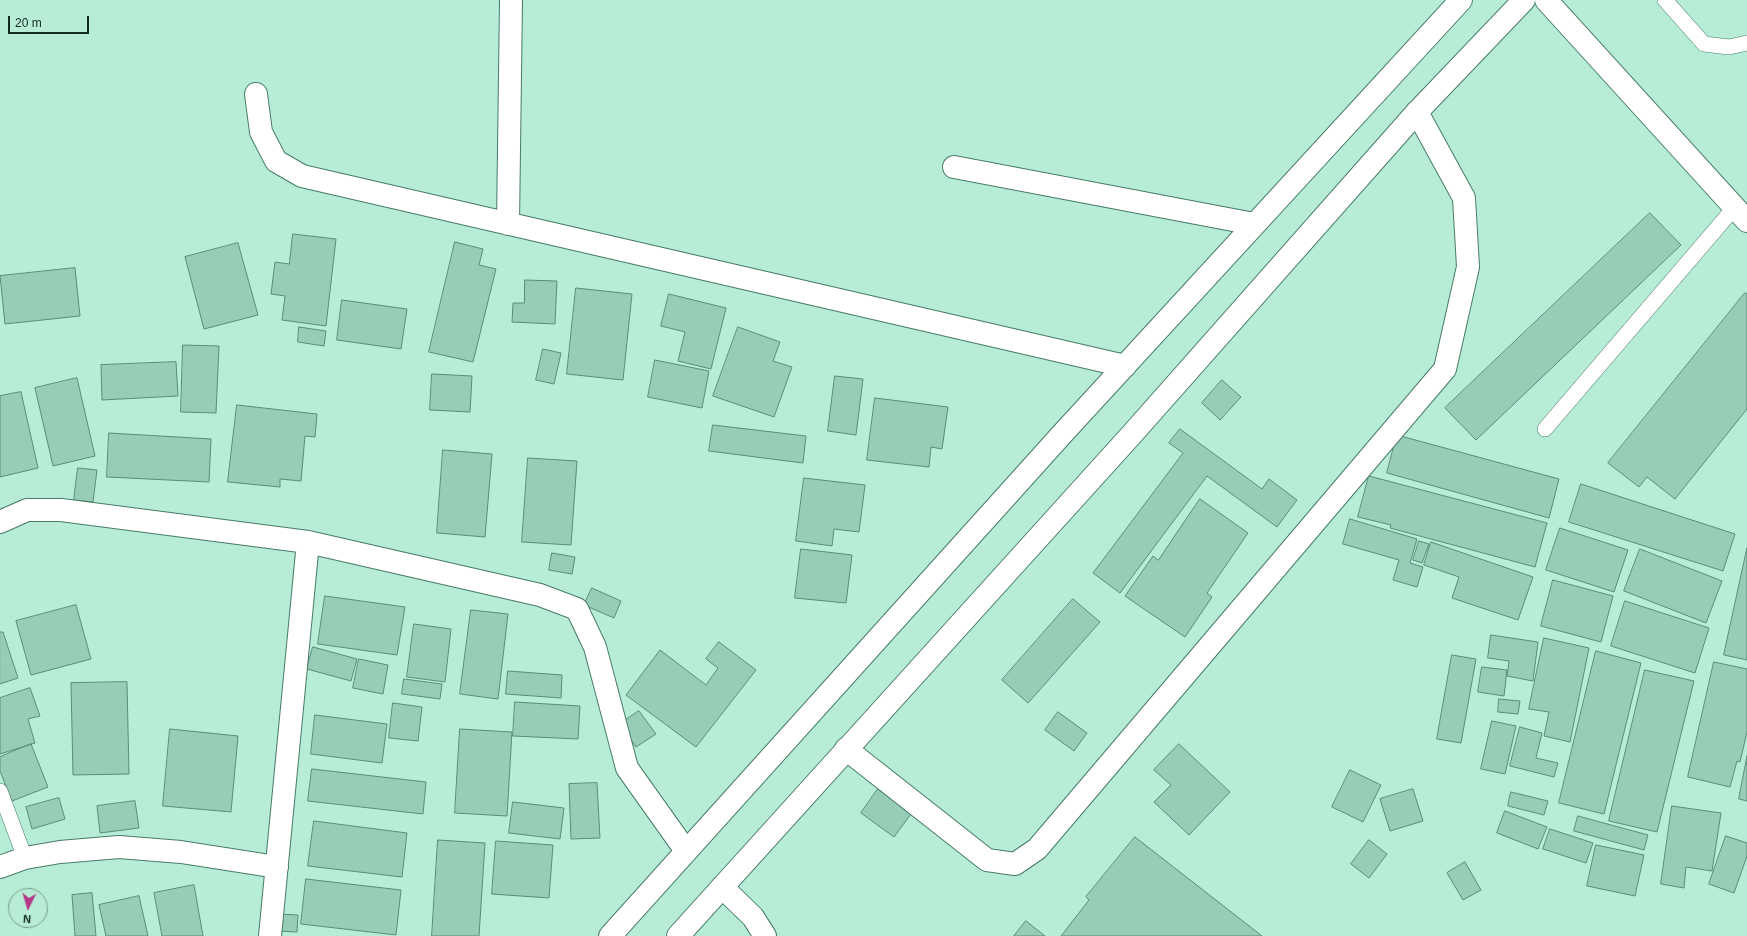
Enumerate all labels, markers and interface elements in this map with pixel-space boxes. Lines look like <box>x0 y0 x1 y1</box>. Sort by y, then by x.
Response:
scale bar <box>10 8 91 34</box>
text: 20 m <box>15 16 42 30</box>
north arrow <box>8 888 48 928</box>
text: N <box>23 913 32 925</box>

